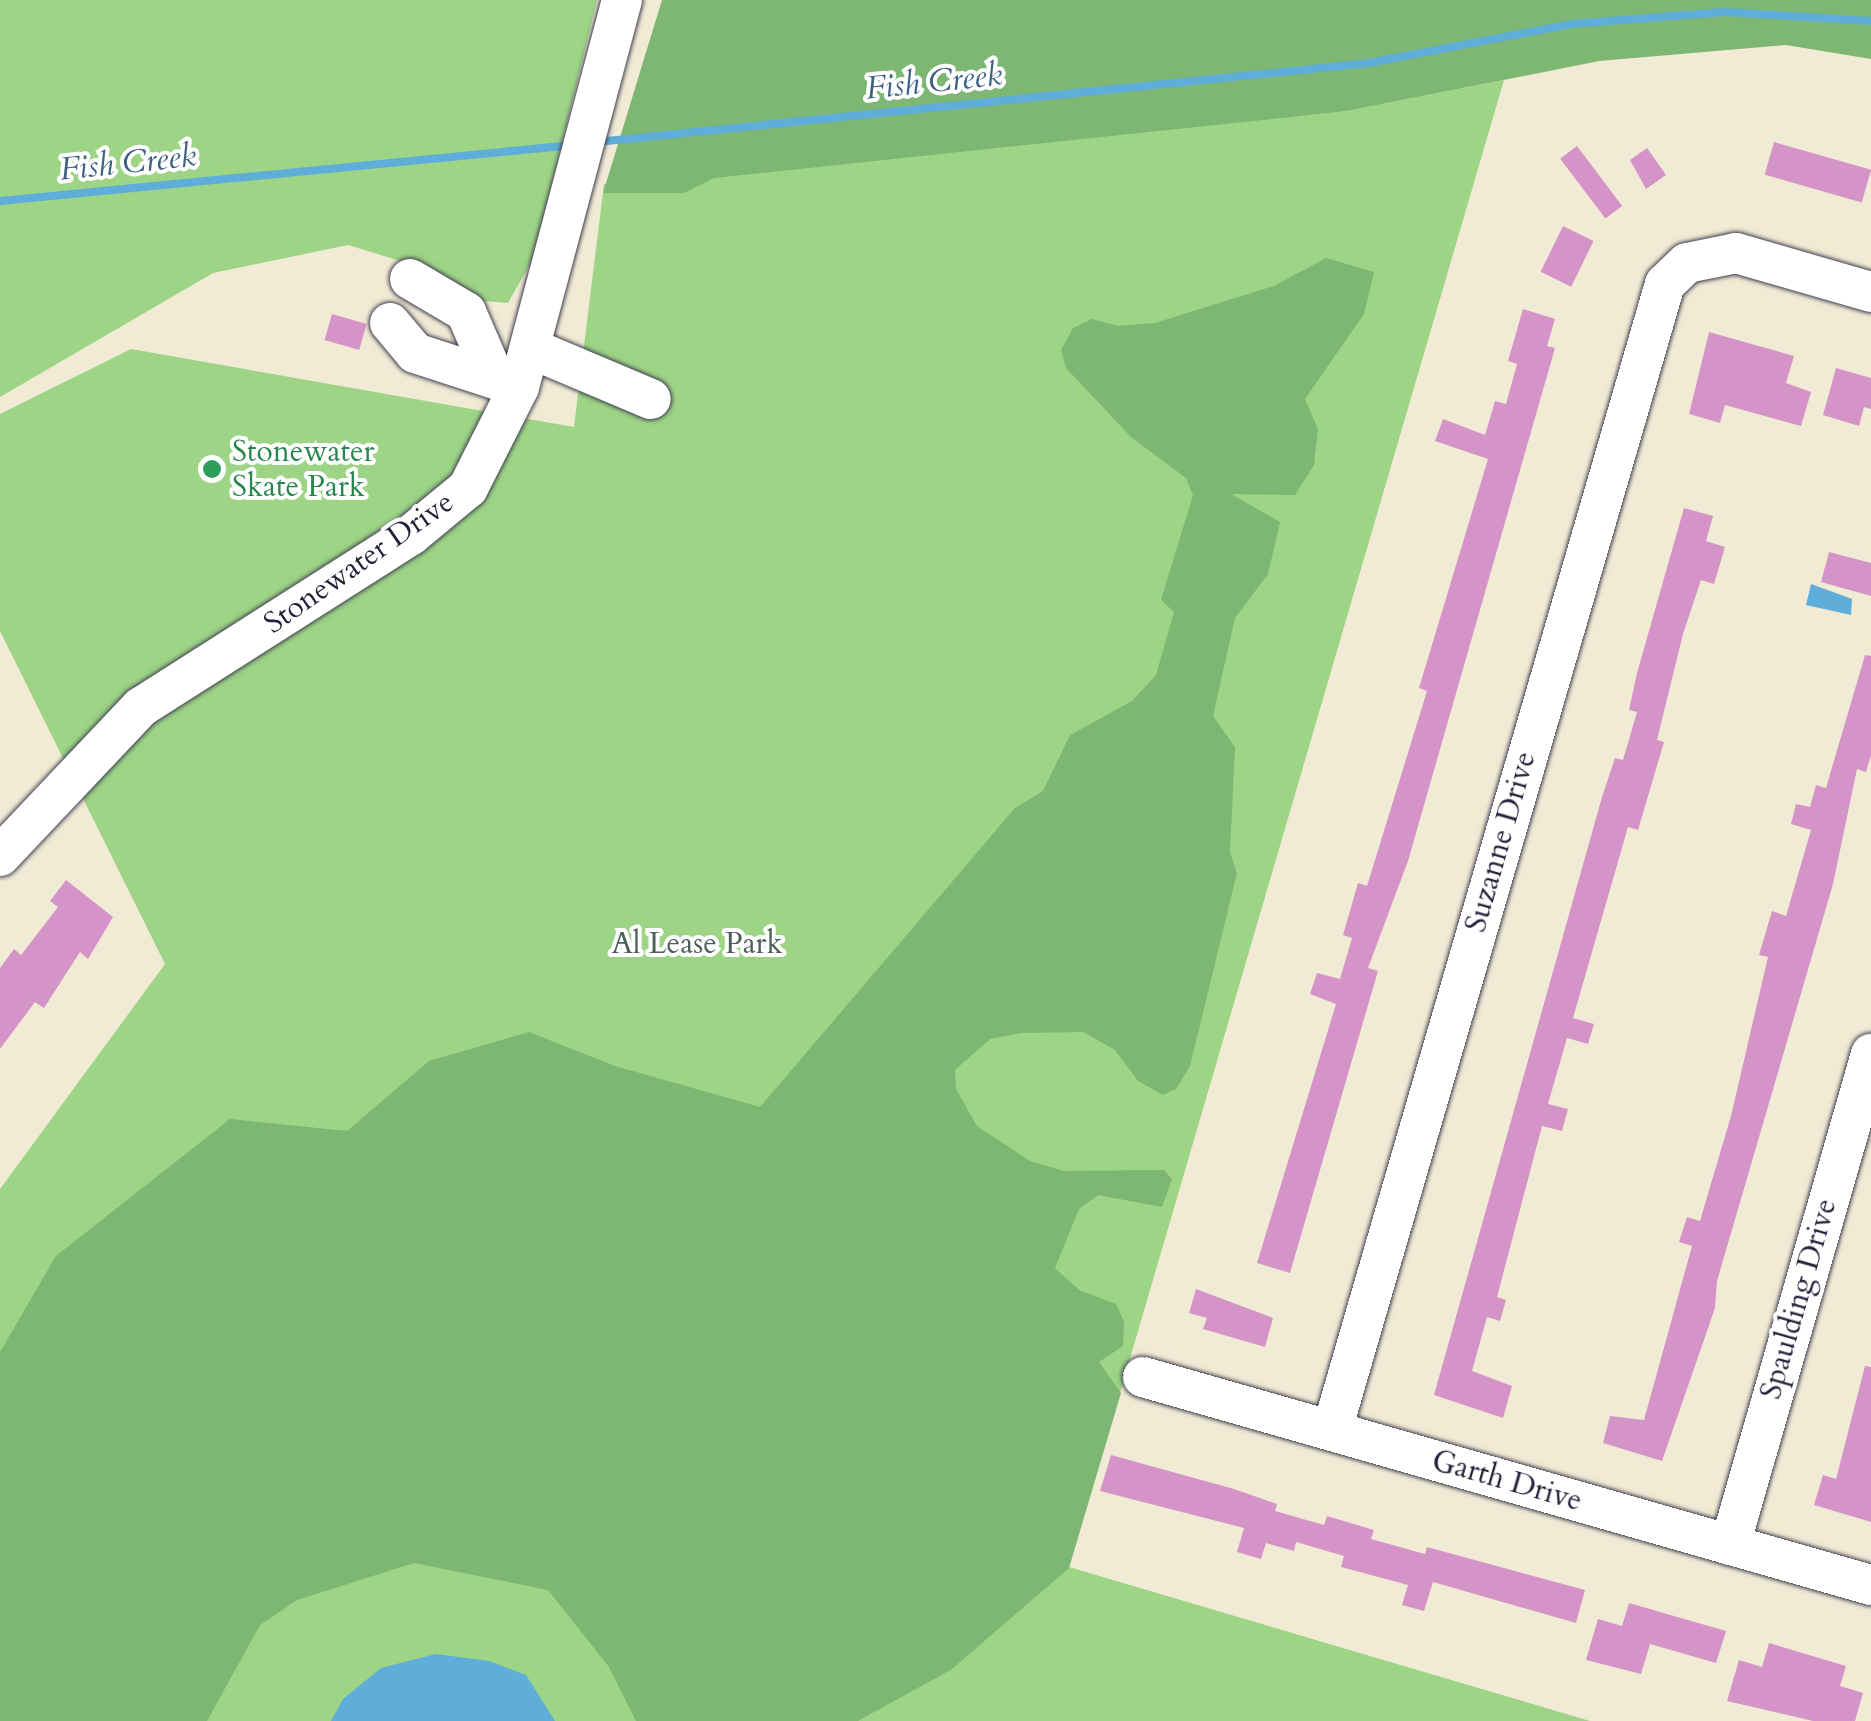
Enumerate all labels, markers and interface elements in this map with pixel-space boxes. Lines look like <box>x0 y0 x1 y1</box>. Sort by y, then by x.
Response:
water label: Fish Creek <box>864 56 1004 108</box>
water label: Fish Creek <box>58 137 198 189</box>
place label: Stonewater Skate Park <box>232 434 374 504</box>
marker: Stonewater Skate Park <box>201 458 223 480</box>
street label: Stonewater Drive <box>257 484 461 642</box>
street label: Suzanne Drive <box>1458 748 1544 936</box>
park label: Al Lease Park <box>611 926 783 962</box>
street label: Spaulding Drive <box>1753 1195 1845 1403</box>
street label: Garth Drive <box>1428 1442 1586 1520</box>

